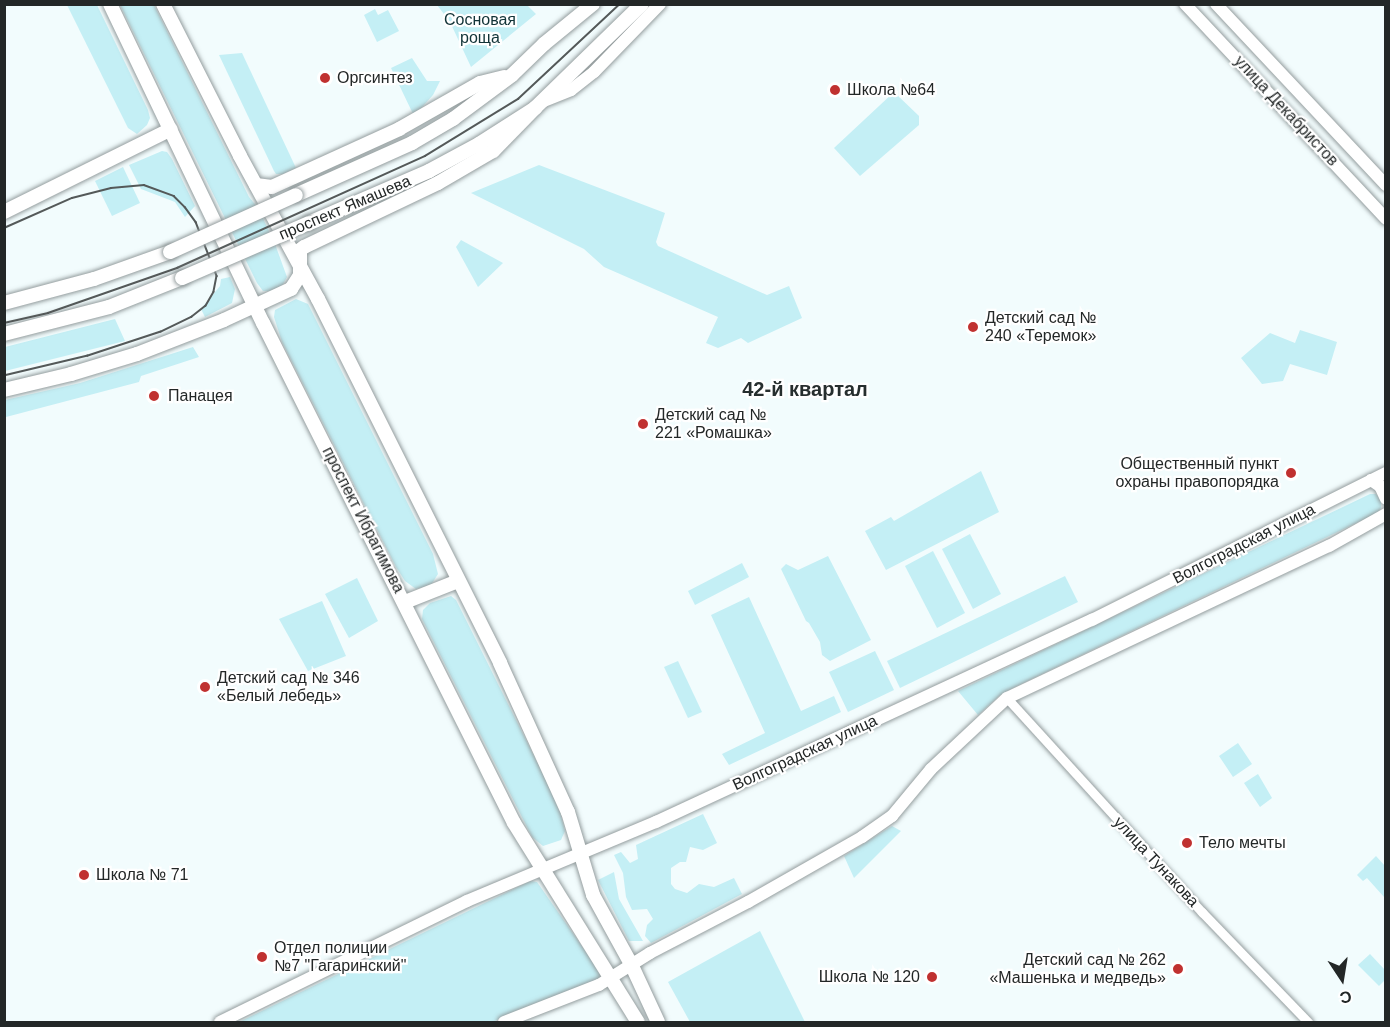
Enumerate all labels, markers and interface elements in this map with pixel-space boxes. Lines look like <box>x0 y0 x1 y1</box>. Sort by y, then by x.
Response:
park label: Сосновая роща <box>444 10 516 48</box>
street label: улица Декабристов <box>1230 52 1342 170</box>
place label: Оргсинтез <box>337 68 413 88</box>
marker: Оргсинтез <box>318 71 332 85</box>
place label: Школа №64 <box>847 80 935 100</box>
marker: Школа №64 <box>828 83 842 97</box>
street label: проспект Ямашева <box>276 172 414 244</box>
place label: Детский сад № 240 «Теремок» <box>985 308 1097 346</box>
marker: Детский сад № 240 «Теремок» <box>966 320 980 334</box>
district label: 42-й квартал <box>742 377 868 401</box>
place label: Панацея <box>168 386 233 406</box>
marker: Панацея <box>145 387 163 405</box>
place label: Детский сад № 221 «Ромашка» <box>655 405 772 443</box>
marker: Детский сад № 221 «Ромашка» <box>636 417 650 431</box>
street label: проспект Ибрагимова <box>318 444 408 596</box>
place label: Общественный пункт охраны правопорядка <box>1115 454 1279 492</box>
marker: Общественный пункт охраны правопорядка <box>1284 466 1298 480</box>
street label: Волгоградская улица <box>1170 500 1318 588</box>
place label: Детский сад № 346 «Белый лебедь» <box>217 668 360 706</box>
marker: Детский сад № 346 «Белый лебедь» <box>198 680 212 694</box>
street label: Волгоградская улица <box>730 711 880 795</box>
street label: улица Тунакова <box>1109 813 1203 911</box>
place label: Тело мечты <box>1199 833 1286 853</box>
marker: Тело мечты <box>1180 836 1194 850</box>
place label: Школа № 71 <box>96 865 188 885</box>
marker: Школа № 71 <box>77 868 91 882</box>
place label: Отдел полиции №7 "Гагаринский" <box>274 938 406 976</box>
north arrow <box>1312 949 1372 1009</box>
marker: Отдел полиции №7 "Гагаринский" <box>255 950 269 964</box>
place label: Детский сад № 262 «Машенька и медведь» <box>989 950 1166 988</box>
marker: Детский сад № 262 «Машенька и медведь» <box>1171 962 1185 976</box>
place label: Школа № 120 <box>819 967 920 987</box>
marker: Школа № 120 <box>925 970 939 984</box>
text: С <box>1338 988 1353 1007</box>

